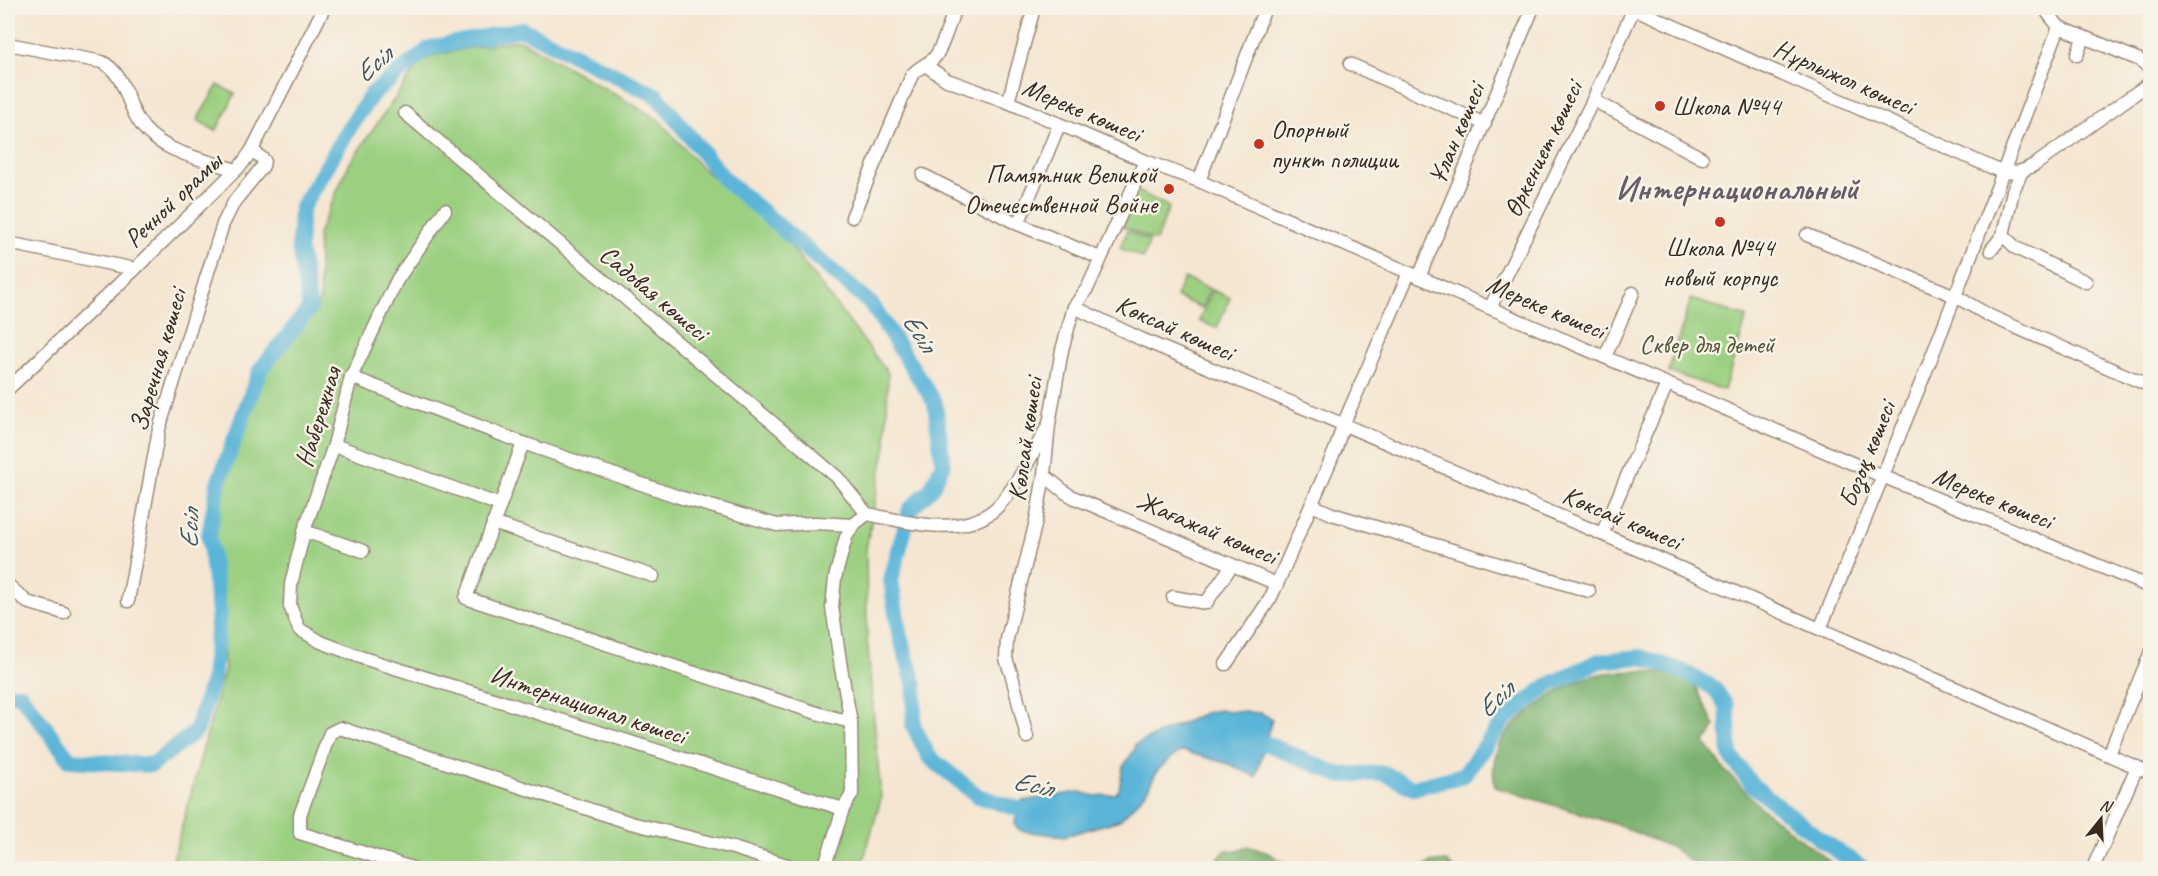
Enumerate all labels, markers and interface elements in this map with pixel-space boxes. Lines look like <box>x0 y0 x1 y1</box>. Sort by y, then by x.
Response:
street label: Нұрлыжол көшесі <box>1769 31 1922 124</box>
water label: Есіл <box>347 35 402 90</box>
street label: Мереке көшесі <box>1018 70 1149 151</box>
street label: Өркениет көшесі <box>1496 73 1592 222</box>
street label: Ұлан көшесі <box>1420 75 1494 190</box>
place label: Школа №44 <box>1672 90 1783 123</box>
marker: Школа №44 <box>1653 99 1667 113</box>
place label: Опорный пункт полиции <box>1271 113 1399 176</box>
marker: Опорный пункт полиции <box>1252 137 1266 151</box>
street label: Речной орамы <box>117 144 231 255</box>
place label: Памятник Великой Отечественной Войне <box>965 158 1160 221</box>
district label: Интернациональный <box>1616 168 1861 209</box>
marker: Памятник Великой Отечественной Войне <box>1162 182 1176 196</box>
marker: Школа №44 новый корпус <box>1713 215 1727 229</box>
place label: Школа №44 новый корпус <box>1663 231 1779 294</box>
street label: Садовая көшесі <box>593 238 718 350</box>
street label: Мереке көшесі <box>1482 267 1613 348</box>
street label: Заречная көшесі <box>122 282 195 435</box>
street label: Көксай көшесі <box>1111 287 1242 370</box>
water label: Есіл <box>895 306 947 361</box>
park label: Сквер для детей <box>1640 328 1777 361</box>
street label: Набережная <box>287 361 349 471</box>
street label: Көлсай көшесі <box>1000 372 1050 503</box>
street label: Бозоқ көшесі <box>1831 393 1905 512</box>
street label: Мереке көшесі <box>1928 459 2061 538</box>
street label: Көксай көшесі <box>1558 478 1689 559</box>
street label: Жағажай көшесі <box>1132 484 1285 574</box>
water label: Есіл <box>171 504 207 549</box>
street label: Интернационал көшесі <box>486 658 693 753</box>
water label: Есіл <box>1469 670 1524 725</box>
water label: Есіл <box>1010 763 1060 806</box>
north arrow <box>2071 789 2131 849</box>
text: N <box>2098 795 2116 818</box>

